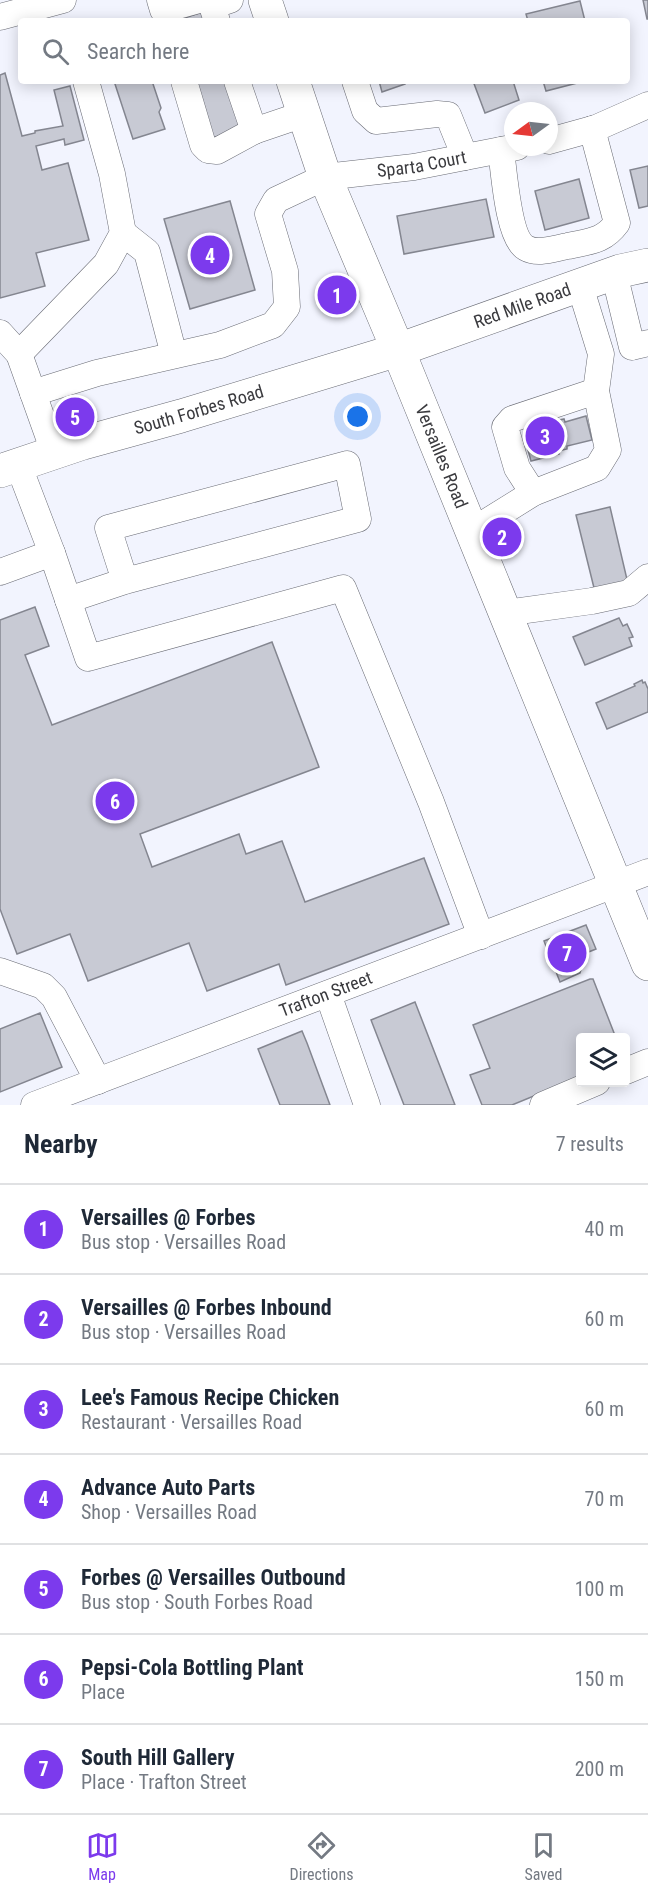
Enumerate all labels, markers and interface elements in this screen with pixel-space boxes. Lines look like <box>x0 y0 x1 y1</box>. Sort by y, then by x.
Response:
search box <box>18 18 630 84</box>
icon: search <box>39 35 72 68</box>
text: Search here <box>87 39 189 64</box>
north arrow <box>504 102 558 156</box>
street label: Sparta Court <box>376 146 468 181</box>
pin: 4 <box>190 232 230 278</box>
pin: 1 <box>318 272 356 318</box>
street label: Red Mile Road <box>471 278 574 332</box>
street label: South Forbes Road <box>131 381 266 438</box>
pin: 5 <box>56 394 94 440</box>
your location <box>343 402 372 431</box>
street label: Versailles Road <box>411 402 472 511</box>
pin: 3 <box>526 414 564 458</box>
pin: 2 <box>482 514 522 560</box>
pin: 6 <box>96 778 134 824</box>
pin: 7 <box>548 930 586 976</box>
street label: Trafton Street <box>276 967 375 1021</box>
map controls <box>576 1033 630 1087</box>
button: layers <box>576 1033 630 1087</box>
text: Nearby <box>24 1129 98 1159</box>
text: 7 results <box>556 1132 624 1156</box>
text: Versailles @ Forbes <box>81 1205 255 1230</box>
text: 1 <box>38 1217 49 1241</box>
text: 40 m <box>585 1217 624 1241</box>
text: Bus stop · Versailles Road <box>81 1230 286 1254</box>
text: Versailles @ Forbes Inbound <box>81 1295 332 1320</box>
text: 2 <box>38 1307 49 1331</box>
text: 60 m <box>585 1307 624 1331</box>
text: Bus stop · Versailles Road <box>81 1320 286 1344</box>
text: Lee's Famous Recipe Chicken <box>81 1385 339 1410</box>
text: 3 <box>38 1397 49 1421</box>
text: 60 m <box>585 1397 624 1421</box>
text: Restaurant · Versailles Road <box>81 1410 302 1434</box>
text: Advance Auto Parts <box>81 1475 255 1500</box>
text: 4 <box>38 1487 49 1511</box>
text: 70 m <box>585 1487 624 1511</box>
text: Shop · Versailles Road <box>81 1500 257 1524</box>
text: Forbes @ Versailles Outbound <box>81 1565 346 1590</box>
text: 5 <box>38 1577 49 1601</box>
text: 100 m <box>575 1577 624 1601</box>
text: Bus stop · South Forbes Road <box>81 1590 313 1614</box>
text: Pepsi-Cola Bottling Plant <box>81 1655 304 1680</box>
text: 6 <box>38 1667 49 1691</box>
text: 150 m <box>575 1667 624 1691</box>
text: Place <box>81 1680 125 1704</box>
text: South Hill Gallery <box>81 1745 235 1770</box>
text: 7 <box>38 1757 49 1781</box>
text: 200 m <box>575 1757 624 1781</box>
text: Place · Trafton Street <box>81 1770 247 1794</box>
tab: Map <box>86 1829 119 1884</box>
tab: Directions <box>290 1829 353 1884</box>
tab: Saved <box>524 1829 562 1884</box>

